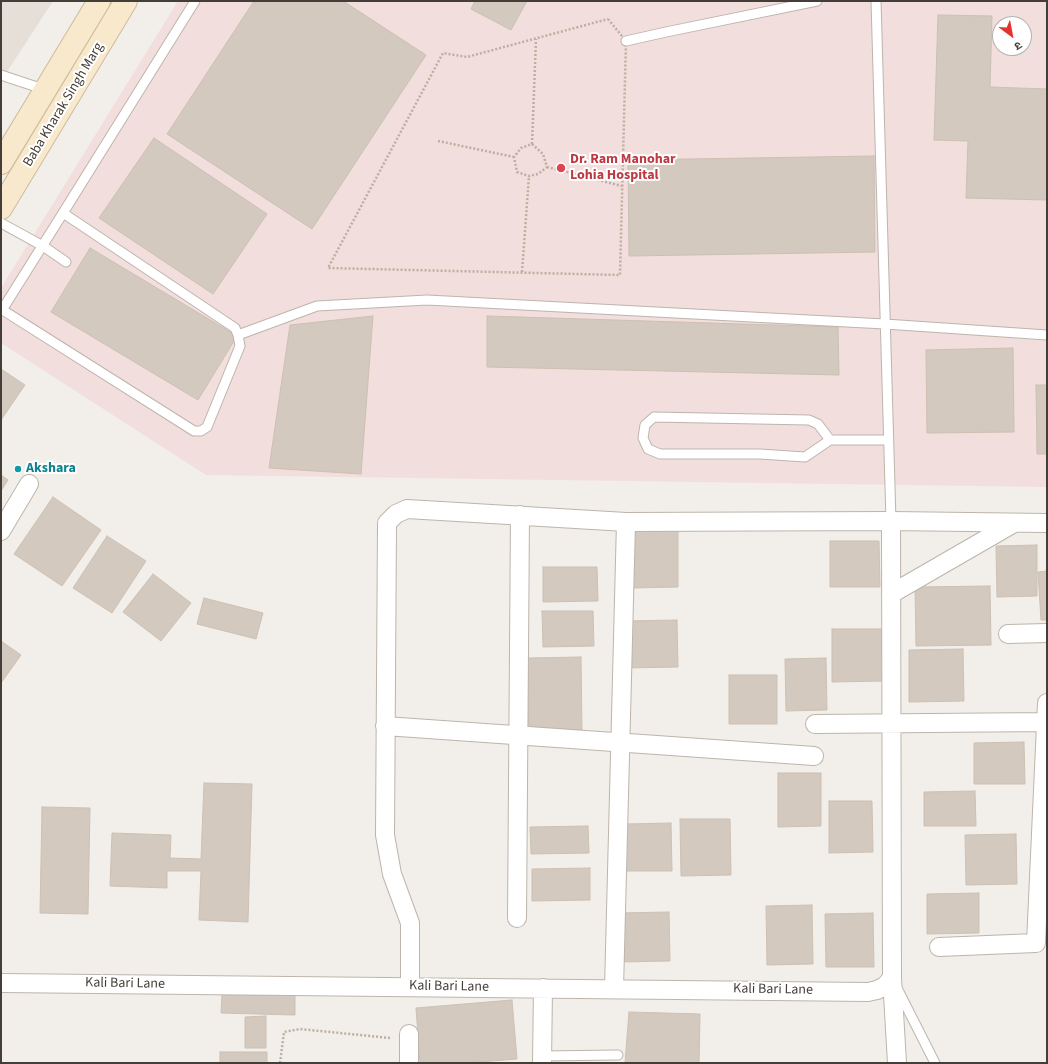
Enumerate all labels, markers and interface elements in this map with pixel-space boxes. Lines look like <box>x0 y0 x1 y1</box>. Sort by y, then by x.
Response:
north arrow <box>992 16 1032 56</box>
text: उ <box>1011 38 1025 54</box>
street label: Baba Kharak Singh Marg <box>20 40 108 170</box>
place label: Dr. Ram Manohar Lohia Hospital <box>570 152 676 184</box>
marker: Dr. Ram Manohar Lohia Hospital <box>555 162 567 174</box>
place label: Akshara <box>26 461 76 477</box>
marker: Akshara <box>13 464 23 474</box>
street label: Kali Bari Lane <box>85 975 165 993</box>
street label: Kali Bari Lane <box>409 978 489 996</box>
street label: Kali Bari Lane <box>733 981 813 999</box>

